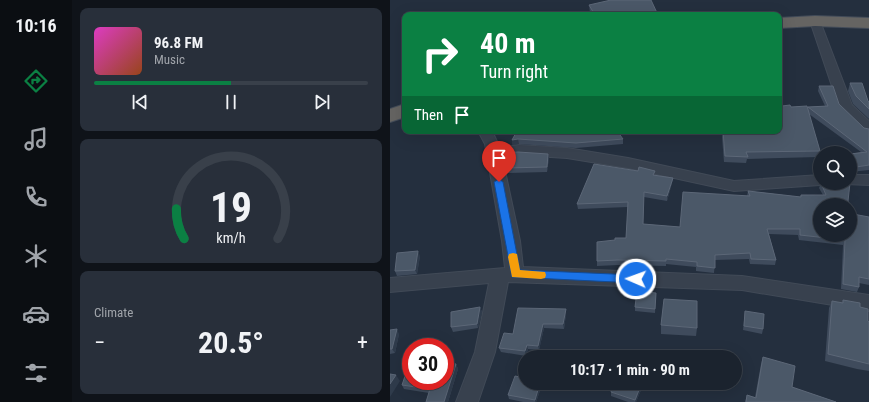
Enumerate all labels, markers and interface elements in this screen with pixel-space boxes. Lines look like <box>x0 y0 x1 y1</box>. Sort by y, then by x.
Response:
text: 10:16 <box>15 15 57 36</box>
text: 40 m <box>480 27 536 60</box>
icon: right <box>414 28 466 80</box>
text: 96.8 FM <box>154 34 203 52</box>
text: Music <box>154 52 185 67</box>
text: Turn right <box>480 61 548 82</box>
icon: directions <box>22 67 50 95</box>
icon: previous <box>129 91 151 113</box>
icon: pause <box>220 91 242 113</box>
icon: next <box>311 91 333 113</box>
icon: arrive <box>451 104 473 126</box>
text: Then <box>414 106 443 124</box>
icon: music <box>22 125 50 153</box>
pin <box>482 141 516 182</box>
map controls <box>813 146 857 242</box>
button: search <box>813 146 857 190</box>
icon: arrive <box>488 147 510 169</box>
icon: phone <box>22 183 50 211</box>
text: 19 <box>210 183 252 232</box>
button: layers <box>813 198 857 242</box>
text: km/h <box>216 230 246 246</box>
icon: climate <box>22 242 50 270</box>
position arrow <box>615 258 657 300</box>
icon: car <box>22 300 50 328</box>
text: Climate <box>94 305 133 320</box>
text: 20.5° <box>198 325 264 360</box>
text: − <box>94 330 105 355</box>
text: + <box>357 330 368 355</box>
speed limit sign: 30 <box>402 338 454 390</box>
icon: filters <box>22 359 50 387</box>
text: 10:17 · 1 min · 90 m <box>570 361 690 379</box>

